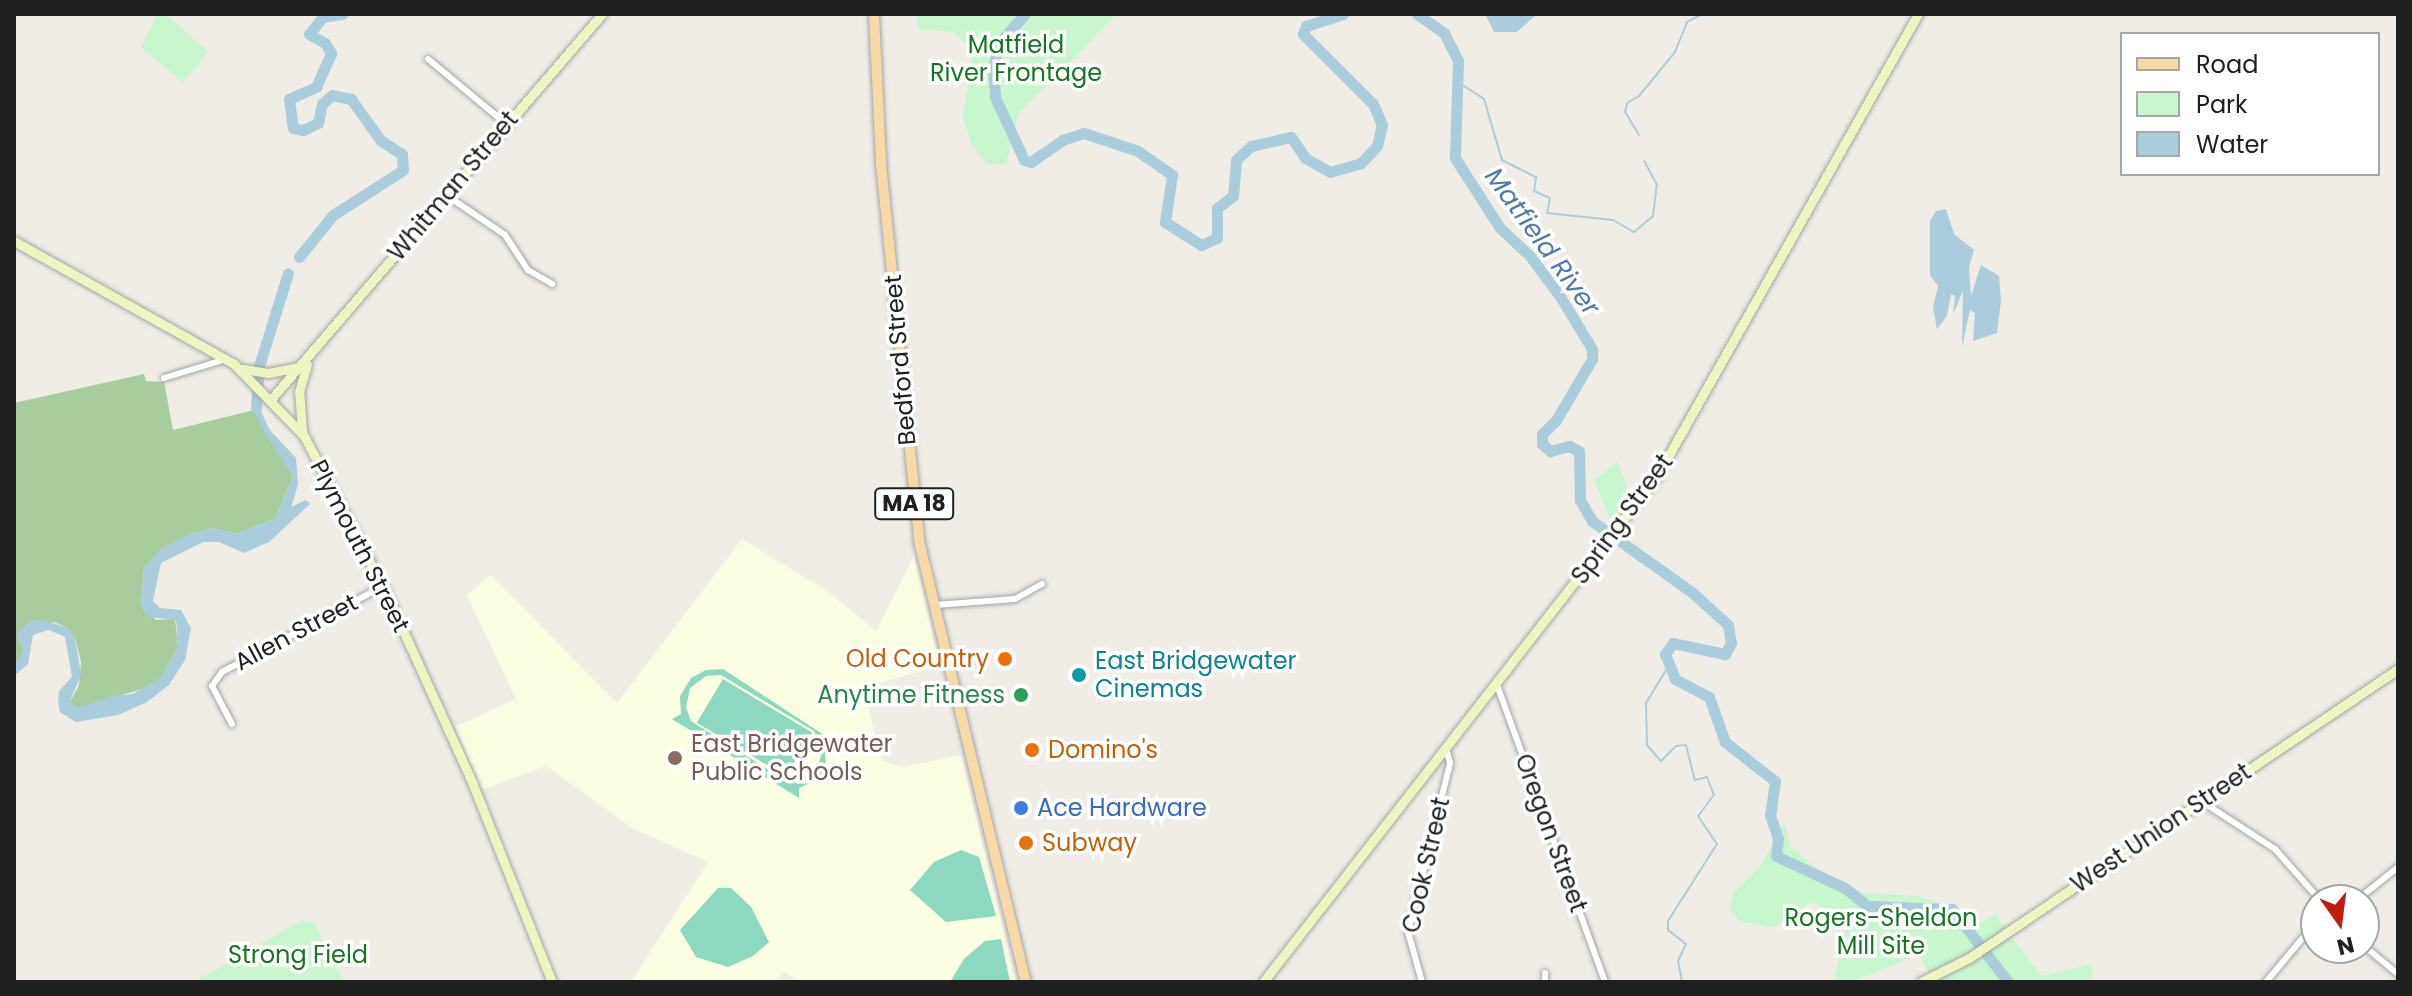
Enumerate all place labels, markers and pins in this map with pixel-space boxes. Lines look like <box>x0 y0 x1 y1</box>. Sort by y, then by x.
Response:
place label: Old Country <box>846 645 989 673</box>
place label: East Bridgewater Cinemas <box>1095 647 1297 703</box>
marker: Old Country <box>996 650 1014 668</box>
marker: East Bridgewater Cinemas <box>1070 666 1088 684</box>
place label: Anytime Fitness <box>817 681 1005 709</box>
marker: Anytime Fitness <box>1012 686 1030 704</box>
place label: East Bridgewater Public Schools <box>691 730 893 786</box>
place label: Domino's <box>1048 736 1158 764</box>
marker: Domino's <box>1023 741 1041 759</box>
marker: East Bridgewater Public Schools <box>666 749 684 767</box>
place label: Ace Hardware <box>1037 794 1207 822</box>
marker: Ace Hardware <box>1012 799 1030 817</box>
place label: Subway <box>1042 829 1137 857</box>
marker: Subway <box>1017 834 1035 852</box>

